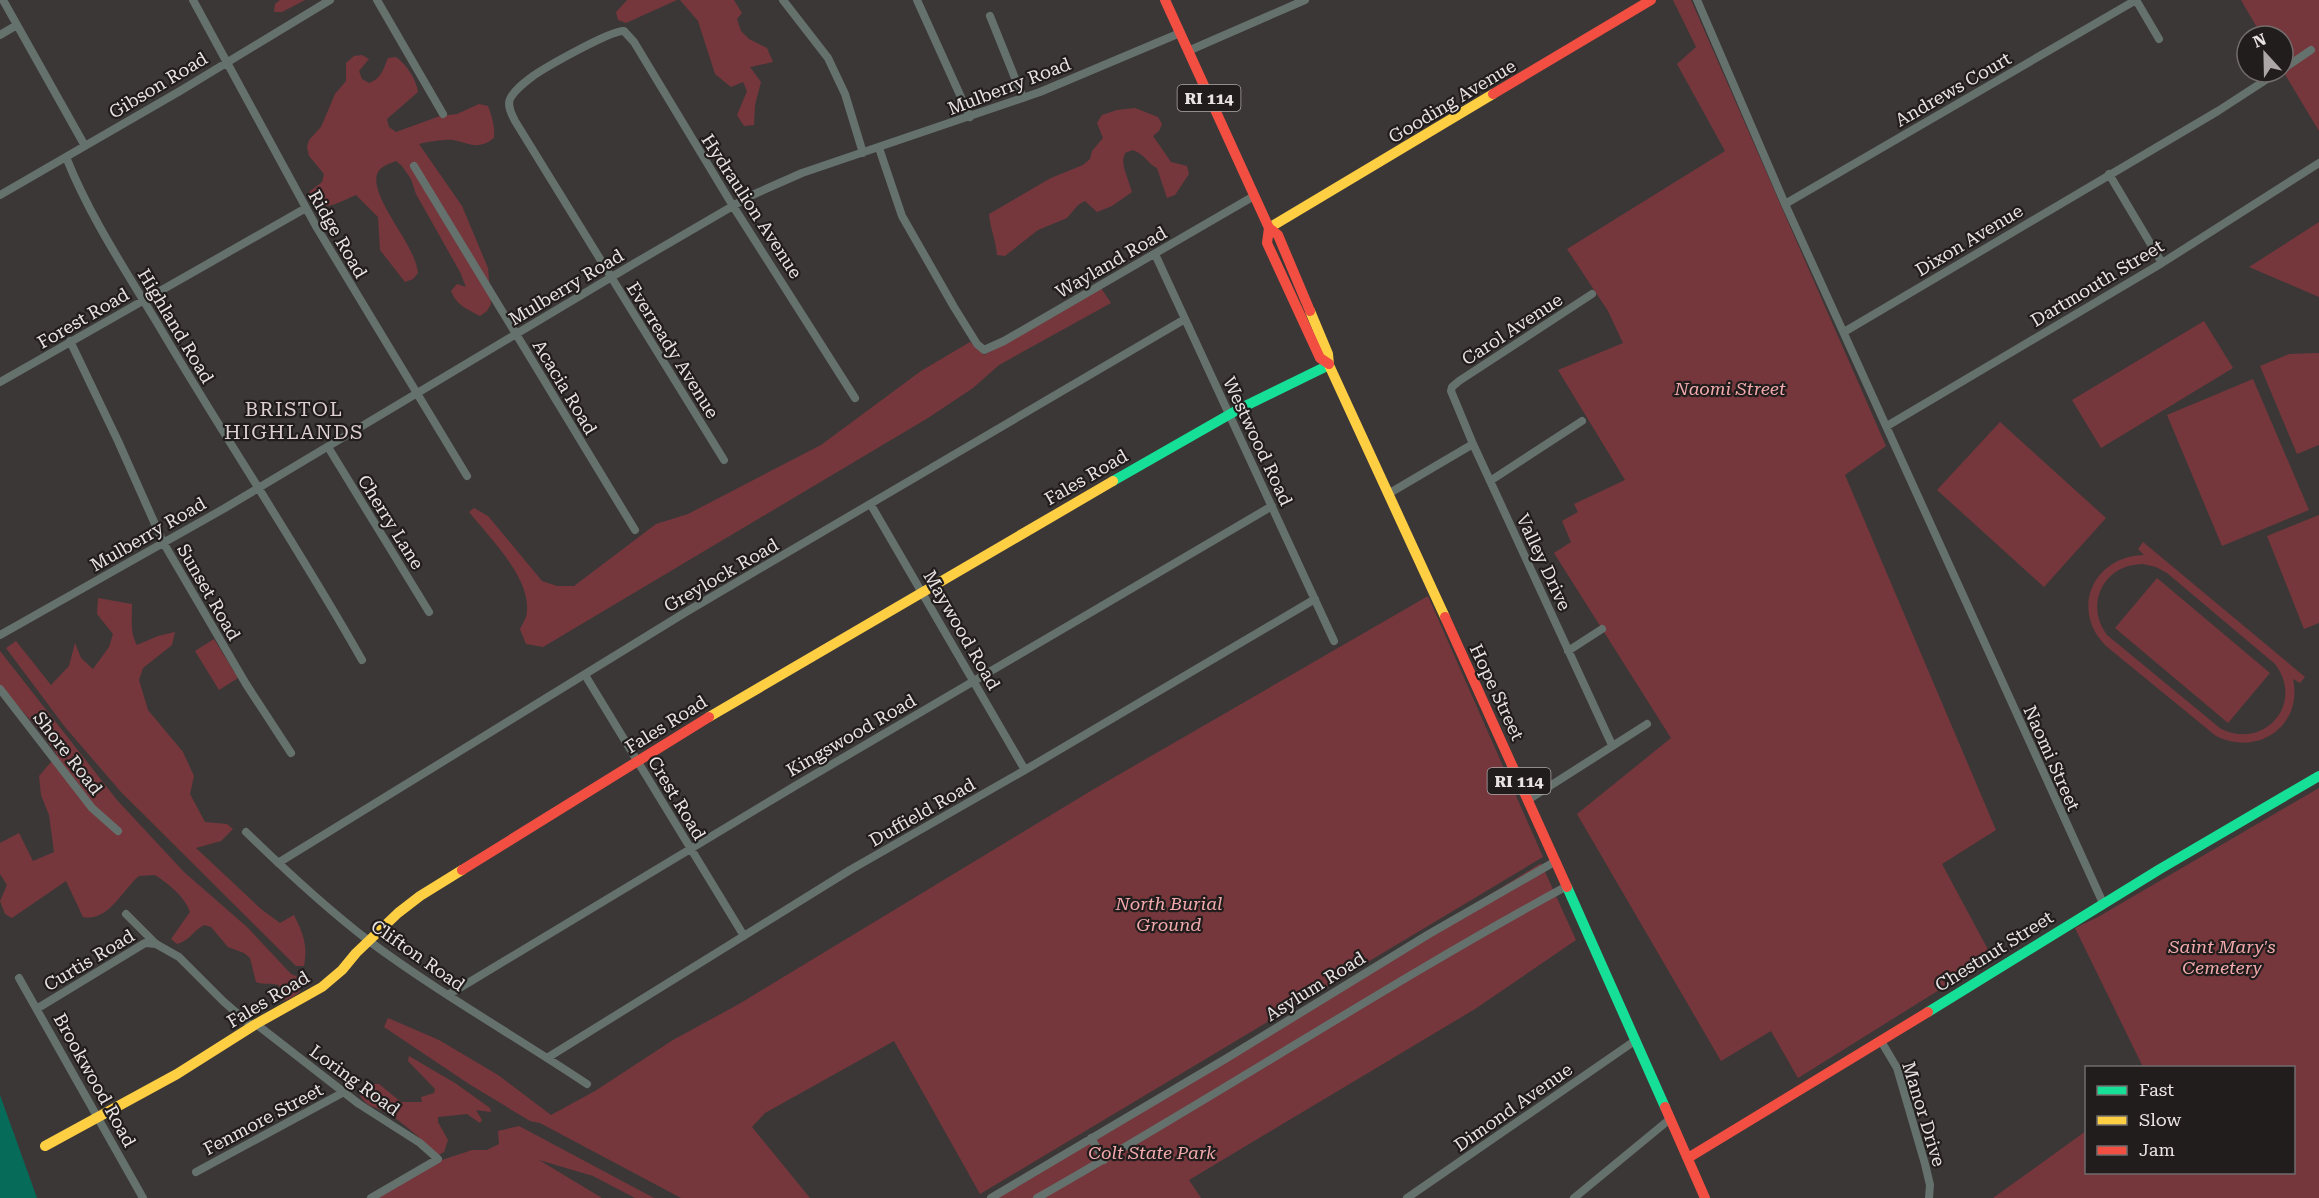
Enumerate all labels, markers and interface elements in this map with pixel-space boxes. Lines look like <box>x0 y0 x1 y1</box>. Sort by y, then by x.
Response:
north arrow <box>2235 24 2295 84</box>
text: N <box>2250 29 2269 52</box>
street label: Gibson Road <box>105 47 211 123</box>
street label: Andrews Court <box>1891 47 2015 131</box>
street label: Mulberry Road <box>945 53 1074 119</box>
street label: Gooding Avenue <box>1385 55 1520 147</box>
road number: RI 114 <box>1178 85 1240 111</box>
street label: Hydraulion Avenue <box>697 130 807 282</box>
street label: Ridge Road <box>304 186 372 282</box>
street label: Dixon Avenue <box>1911 200 2027 280</box>
street label: Wayland Road <box>1052 222 1171 302</box>
street label: Dartmouth Street <box>2027 235 2167 331</box>
street label: Mulberry Road <box>505 244 627 329</box>
street label: Highland Road <box>134 265 219 387</box>
street label: Everready Avenue <box>623 278 723 422</box>
street label: Forest Road <box>34 283 133 353</box>
street label: Carol Avenue <box>1458 289 1566 369</box>
street label: Acacia Road <box>529 336 602 438</box>
street label: Westwood Road <box>1219 373 1297 509</box>
park label: Naomi Street <box>1673 378 1786 399</box>
district label: BRISTOL HIGHLANDS <box>224 397 364 444</box>
street label: Fales Road <box>1041 445 1132 509</box>
street label: Cherry Lane <box>354 471 428 573</box>
street label: Mulberry Road <box>86 492 210 576</box>
street label: Valley Drive <box>1512 510 1576 614</box>
street label: Greylock Road <box>660 534 782 616</box>
street label: Sunset Road <box>173 540 245 644</box>
street label: Maywood Road <box>919 567 1005 694</box>
street label: Hope Street <box>1466 641 1529 744</box>
street label: Kingswood Road <box>783 689 920 781</box>
street label: Fales Road <box>621 690 711 757</box>
street label: Naomi Street <box>2019 702 2085 814</box>
street label: Shore Road <box>29 707 107 799</box>
street label: Crest Road <box>644 752 710 844</box>
road number: RI 114 <box>1488 768 1550 794</box>
street label: Duffield Road <box>865 773 979 851</box>
park label: North Burial Ground <box>1115 893 1222 935</box>
street label: Chestnut Street <box>1931 906 2057 996</box>
street label: Clifton Road <box>367 915 469 995</box>
street label: Curtis Road <box>40 925 138 995</box>
park label: Saint Mary's Cemetery <box>2167 936 2276 978</box>
street label: Asylum Road <box>1261 947 1369 1025</box>
street label: Fales Road <box>223 966 313 1032</box>
street label: Brookwood Road <box>50 1010 141 1151</box>
street label: Loring Road <box>306 1040 404 1120</box>
street label: Dimond Avenue <box>1450 1058 1576 1156</box>
street label: Manor Drive <box>1898 1059 1950 1169</box>
legend <box>2085 1066 2295 1174</box>
street label: Fenmore Street <box>200 1079 327 1159</box>
text: Fast <box>2139 1079 2174 1100</box>
text: Slow <box>2139 1109 2181 1130</box>
text: Jam <box>2139 1139 2175 1160</box>
park label: Colt State Park <box>1088 1142 1216 1163</box>

